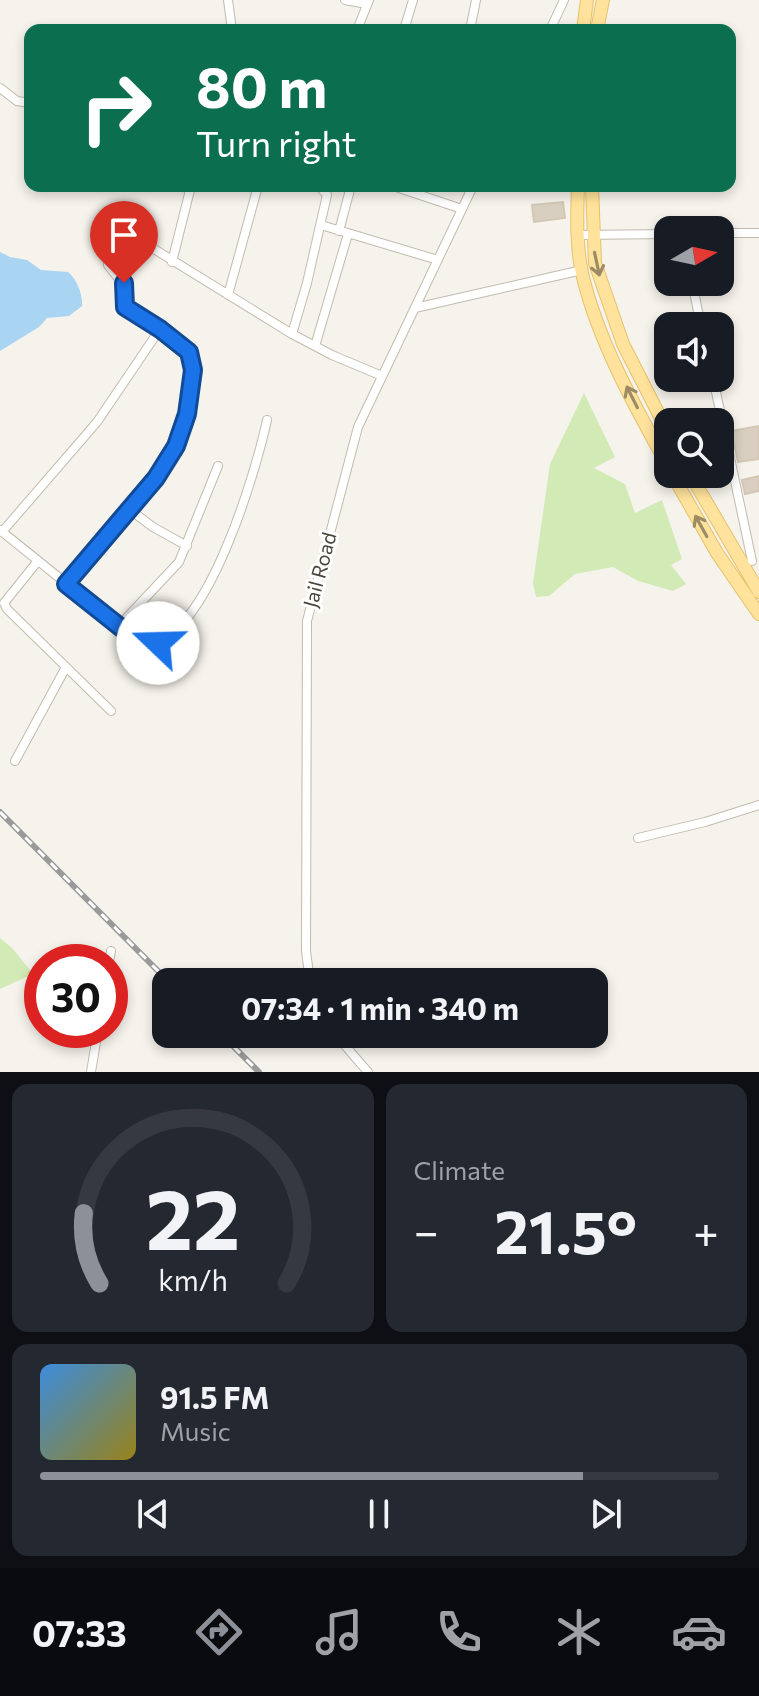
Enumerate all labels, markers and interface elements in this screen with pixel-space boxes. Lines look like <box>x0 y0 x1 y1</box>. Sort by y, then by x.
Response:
text: 80 m <box>196 51 327 120</box>
icon: right <box>64 56 168 160</box>
text: Turn right <box>196 120 357 164</box>
pin <box>90 201 158 283</box>
icon: arrive <box>102 213 146 257</box>
north arrow <box>654 216 734 296</box>
map controls <box>654 216 734 488</box>
one-way arrow <box>590 250 605 276</box>
button: sound <box>654 312 734 392</box>
one-way arrow <box>623 386 639 410</box>
button: search <box>654 408 734 488</box>
one-way arrow <box>693 514 708 538</box>
street label: Jail Road <box>297 529 341 610</box>
position arrow <box>116 601 200 685</box>
speed limit sign: 30 <box>24 944 128 1048</box>
text: 07:34 · 1 min · 340 m <box>241 989 519 1026</box>
text: Climate <box>414 1154 505 1185</box>
text: 22 <box>145 1165 240 1267</box>
text: 21.5° <box>495 1193 637 1266</box>
text: − <box>414 1203 439 1257</box>
text: + <box>693 1203 719 1257</box>
text: km/h <box>158 1262 228 1297</box>
text: 91.5 FM <box>160 1378 269 1415</box>
text: Music <box>160 1415 231 1446</box>
icon: previous <box>131 1492 175 1536</box>
icon: pause <box>357 1492 401 1536</box>
icon: next <box>584 1492 628 1536</box>
icon: directions <box>191 1604 247 1660</box>
icon: music <box>311 1604 367 1660</box>
icon: phone <box>431 1604 487 1660</box>
icon: climate <box>551 1604 607 1660</box>
icon: car <box>671 1604 727 1660</box>
text: 07:33 <box>32 1610 127 1654</box>

